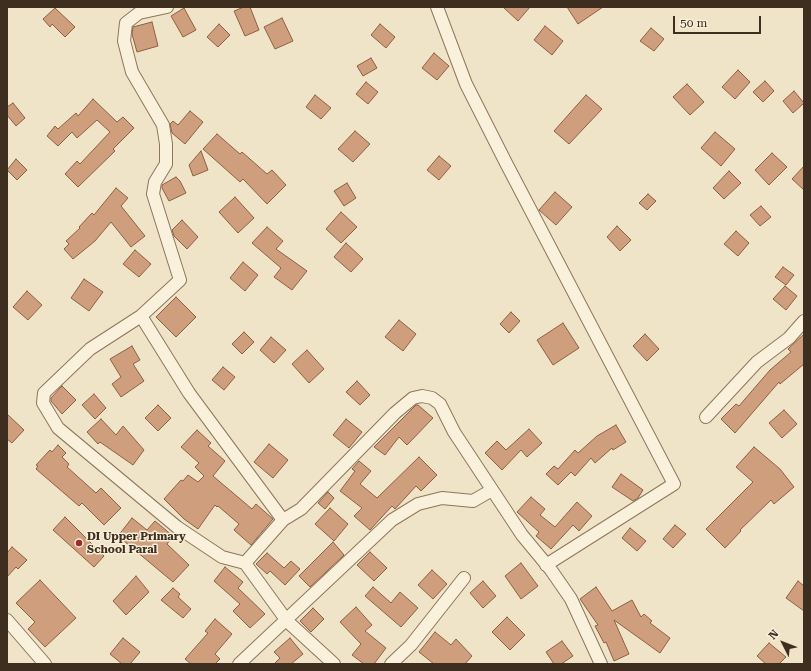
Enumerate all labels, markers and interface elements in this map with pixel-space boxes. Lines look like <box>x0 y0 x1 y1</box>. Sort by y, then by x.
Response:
scale bar <box>675 8 763 34</box>
text: 50 m <box>680 16 707 30</box>
place label: DI Upper Primary School Paral <box>87 530 186 556</box>
marker: DI Upper Primary School Paral <box>74 538 84 548</box>
north arrow <box>763 623 803 663</box>
text: N <box>766 627 781 642</box>

